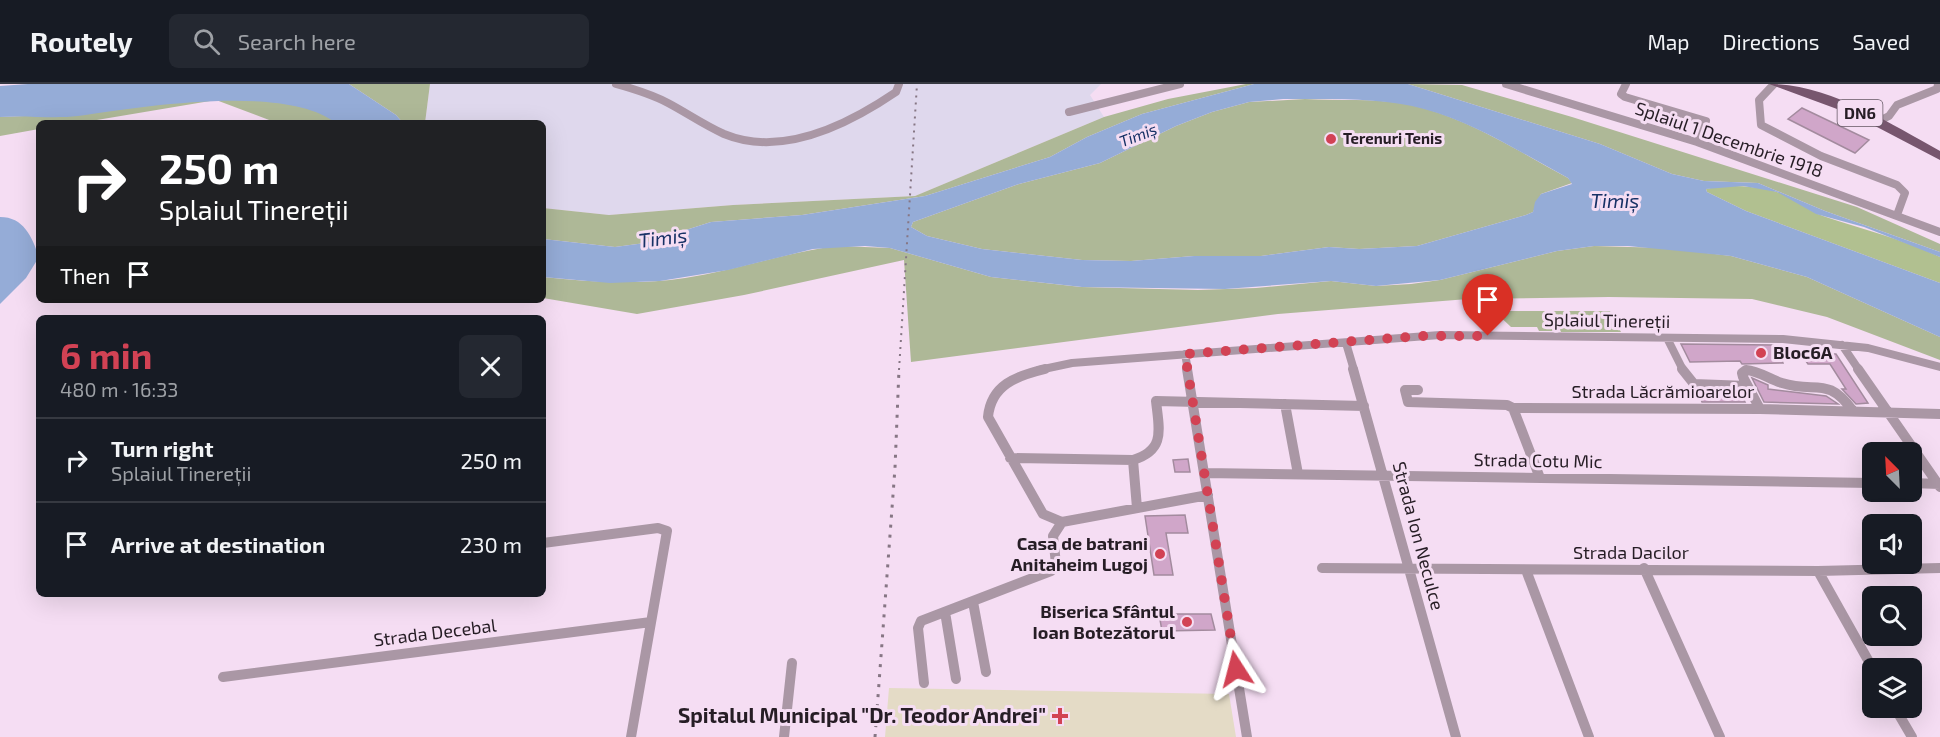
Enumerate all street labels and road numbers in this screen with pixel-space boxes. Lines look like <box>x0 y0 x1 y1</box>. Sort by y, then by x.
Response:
street label: Splaiul 1 Decembrie 1918 <box>1632 97 1826 182</box>
road number: DN6 <box>1838 100 1882 126</box>
street label: Splaiul Tinereții <box>1544 308 1670 333</box>
street label: Strada Lăcrămioarelor <box>1572 380 1754 402</box>
street label: Strada Cotu Mic <box>1473 448 1603 472</box>
street label: Strada Ion Neculce <box>1389 459 1449 612</box>
street label: Strada Dacilor <box>1573 541 1689 563</box>
street label: Strada Decebal <box>372 613 498 650</box>

